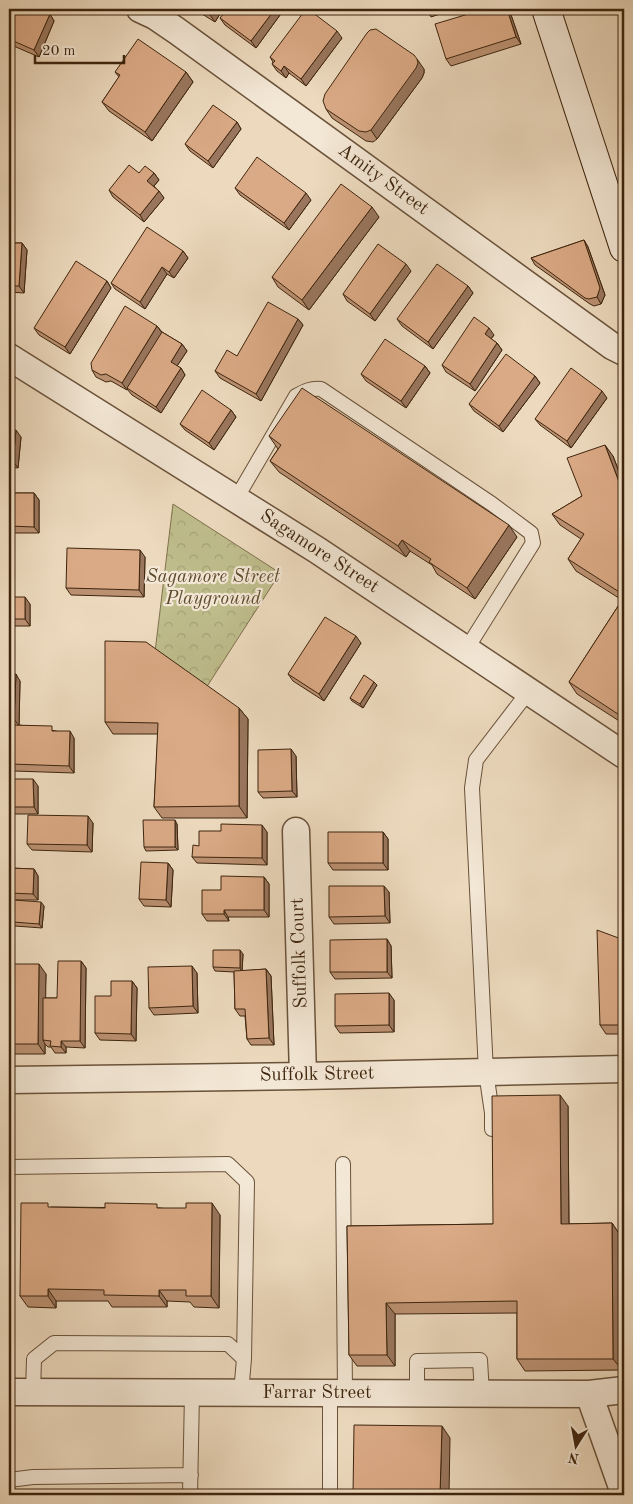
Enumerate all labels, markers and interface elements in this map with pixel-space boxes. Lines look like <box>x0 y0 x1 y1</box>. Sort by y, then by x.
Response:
scale bar <box>35 32 124 64</box>
text: 20 m <box>42 44 76 59</box>
street label: Amity Street <box>334 141 432 219</box>
street label: Sagamore Street <box>256 507 382 597</box>
park label: Sagamore Street Playground <box>146 568 281 609</box>
street label: Suffolk Court <box>289 897 311 1009</box>
street label: Suffolk Street <box>260 1065 374 1085</box>
street label: Farrar Street <box>262 1384 372 1403</box>
north arrow <box>550 1422 600 1472</box>
text: N <box>567 1450 580 1466</box>

